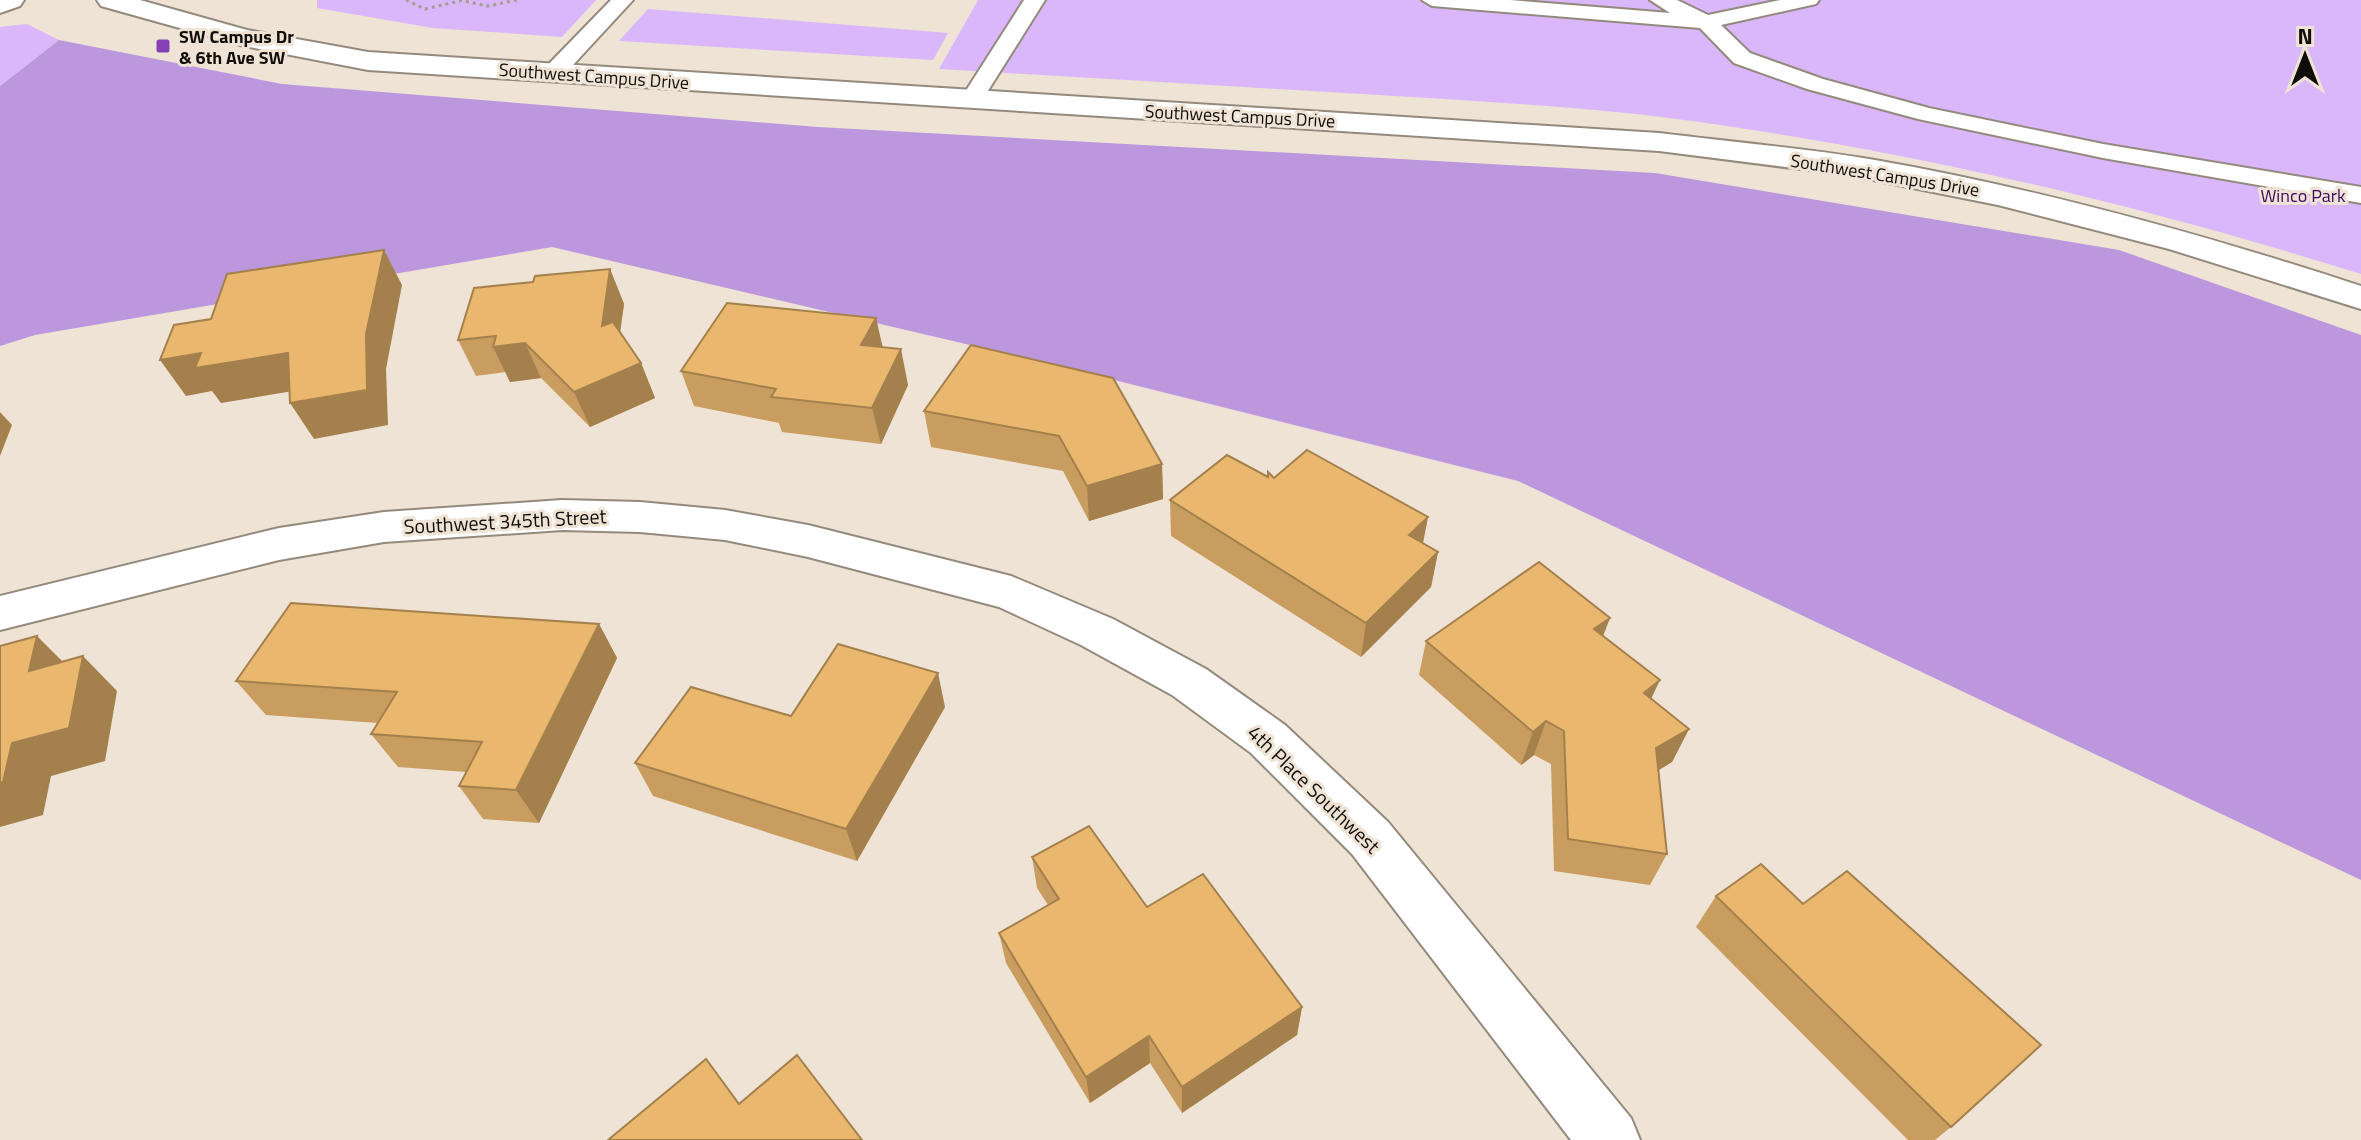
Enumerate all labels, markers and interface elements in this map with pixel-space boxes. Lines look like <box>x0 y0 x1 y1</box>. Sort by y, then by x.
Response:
north arrow <box>2265 16 2345 96</box>
text: N <box>2297 19 2313 53</box>
place label: SW Campus Dr & 6th Ave SW <box>179 23 294 71</box>
marker: SW Campus Dr & 6th Ave SW <box>154 37 172 55</box>
street label: Southwest Campus Drive <box>498 56 690 96</box>
street label: Southwest Campus Drive <box>1144 98 1336 134</box>
street label: Southwest Campus Drive <box>1789 147 1981 203</box>
park label: Winco Park <box>2260 182 2346 209</box>
street label: Southwest 345th Street <box>403 500 607 542</box>
street label: 4th Place Southwest <box>1241 717 1387 861</box>

